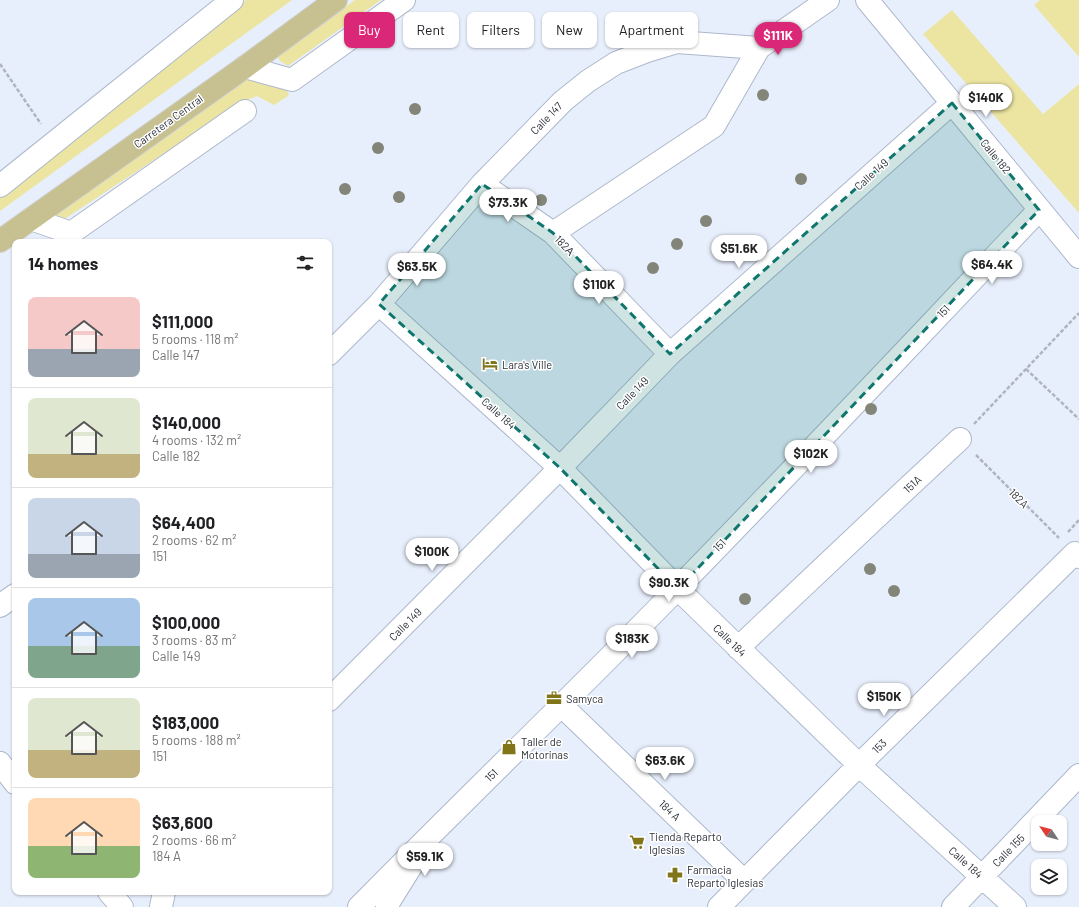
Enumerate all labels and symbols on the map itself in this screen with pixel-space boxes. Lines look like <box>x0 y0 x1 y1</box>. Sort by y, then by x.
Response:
pin: $111K <box>750 22 806 56</box>
pin: $140K <box>958 84 1014 118</box>
street label: Carretera Central <box>131 92 205 150</box>
street label: Calle 147 <box>527 99 565 137</box>
street label: Calle 182 <box>978 136 1014 176</box>
street label: Calle 149 <box>851 155 891 193</box>
pin: $73.3K <box>475 189 541 223</box>
street label: 182А <box>552 232 578 258</box>
pin: $51.6K <box>706 235 772 269</box>
pin: $64.4K <box>959 251 1025 285</box>
pin: $63.5K <box>384 253 450 287</box>
pin: $110K <box>571 271 627 305</box>
street label: 151 <box>934 302 952 320</box>
hotel icon: Lara's Ville <box>481 355 499 373</box>
place label: Lara's Ville <box>502 358 552 371</box>
street label: Calle 149 <box>613 374 651 412</box>
street label: Calle 184 <box>479 394 519 432</box>
pin: $102K <box>783 440 839 474</box>
street label: 151A <box>900 472 924 495</box>
street label: 182A <box>1007 486 1032 511</box>
street label: 151 <box>710 536 728 554</box>
pin: $100K <box>404 538 460 572</box>
pin: $90.3K <box>636 569 702 603</box>
street label: Calle 149 <box>386 605 424 643</box>
street label: Calle 184 <box>711 621 749 659</box>
pin: $183K <box>604 625 660 659</box>
pin: $150K <box>856 683 912 717</box>
office icon: Samyca <box>545 689 563 707</box>
place label: Samyca <box>566 692 603 705</box>
place label: Taller de Motorinas <box>521 735 568 761</box>
street label: 153 <box>869 736 889 756</box>
shop icon: Taller de Motorinas <box>500 738 518 756</box>
pin: $63.6K <box>632 747 698 781</box>
street label: 151 <box>482 766 500 784</box>
street label: 184 A <box>657 797 684 823</box>
north arrow <box>1031 815 1067 851</box>
place label: Tienda Reparto Iglesias <box>649 830 722 856</box>
street label: Calle 155 <box>989 831 1027 869</box>
supermarket icon: Tienda Reparto Iglesias <box>628 833 646 851</box>
pin: $59.1K <box>392 843 458 877</box>
street label: Calle 184 <box>946 843 986 881</box>
place label: Farmacia Reparto Iglesias <box>687 863 763 889</box>
pharmacy icon: Farmacia Reparto Iglesias <box>666 866 684 884</box>

